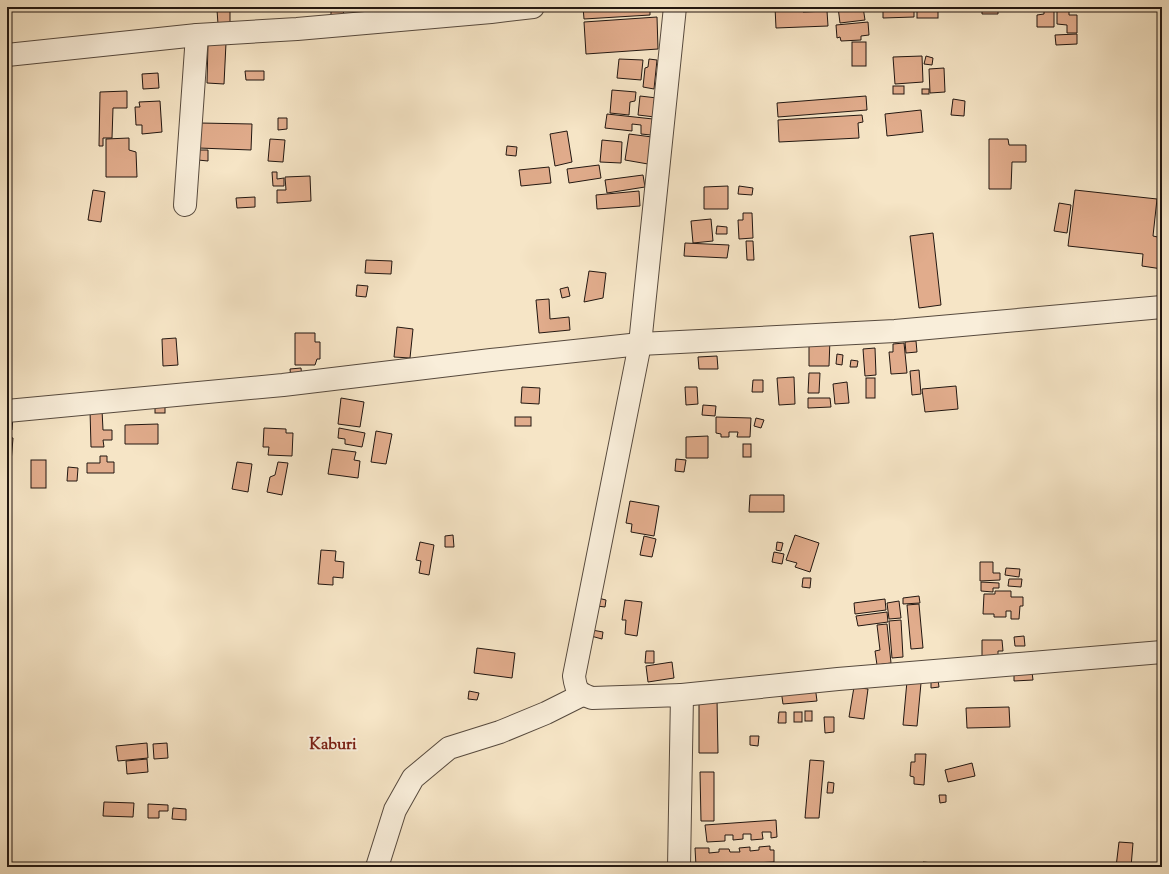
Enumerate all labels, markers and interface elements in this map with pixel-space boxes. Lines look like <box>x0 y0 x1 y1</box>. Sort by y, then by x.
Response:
district label: Kaburi <box>309 734 357 757</box>

